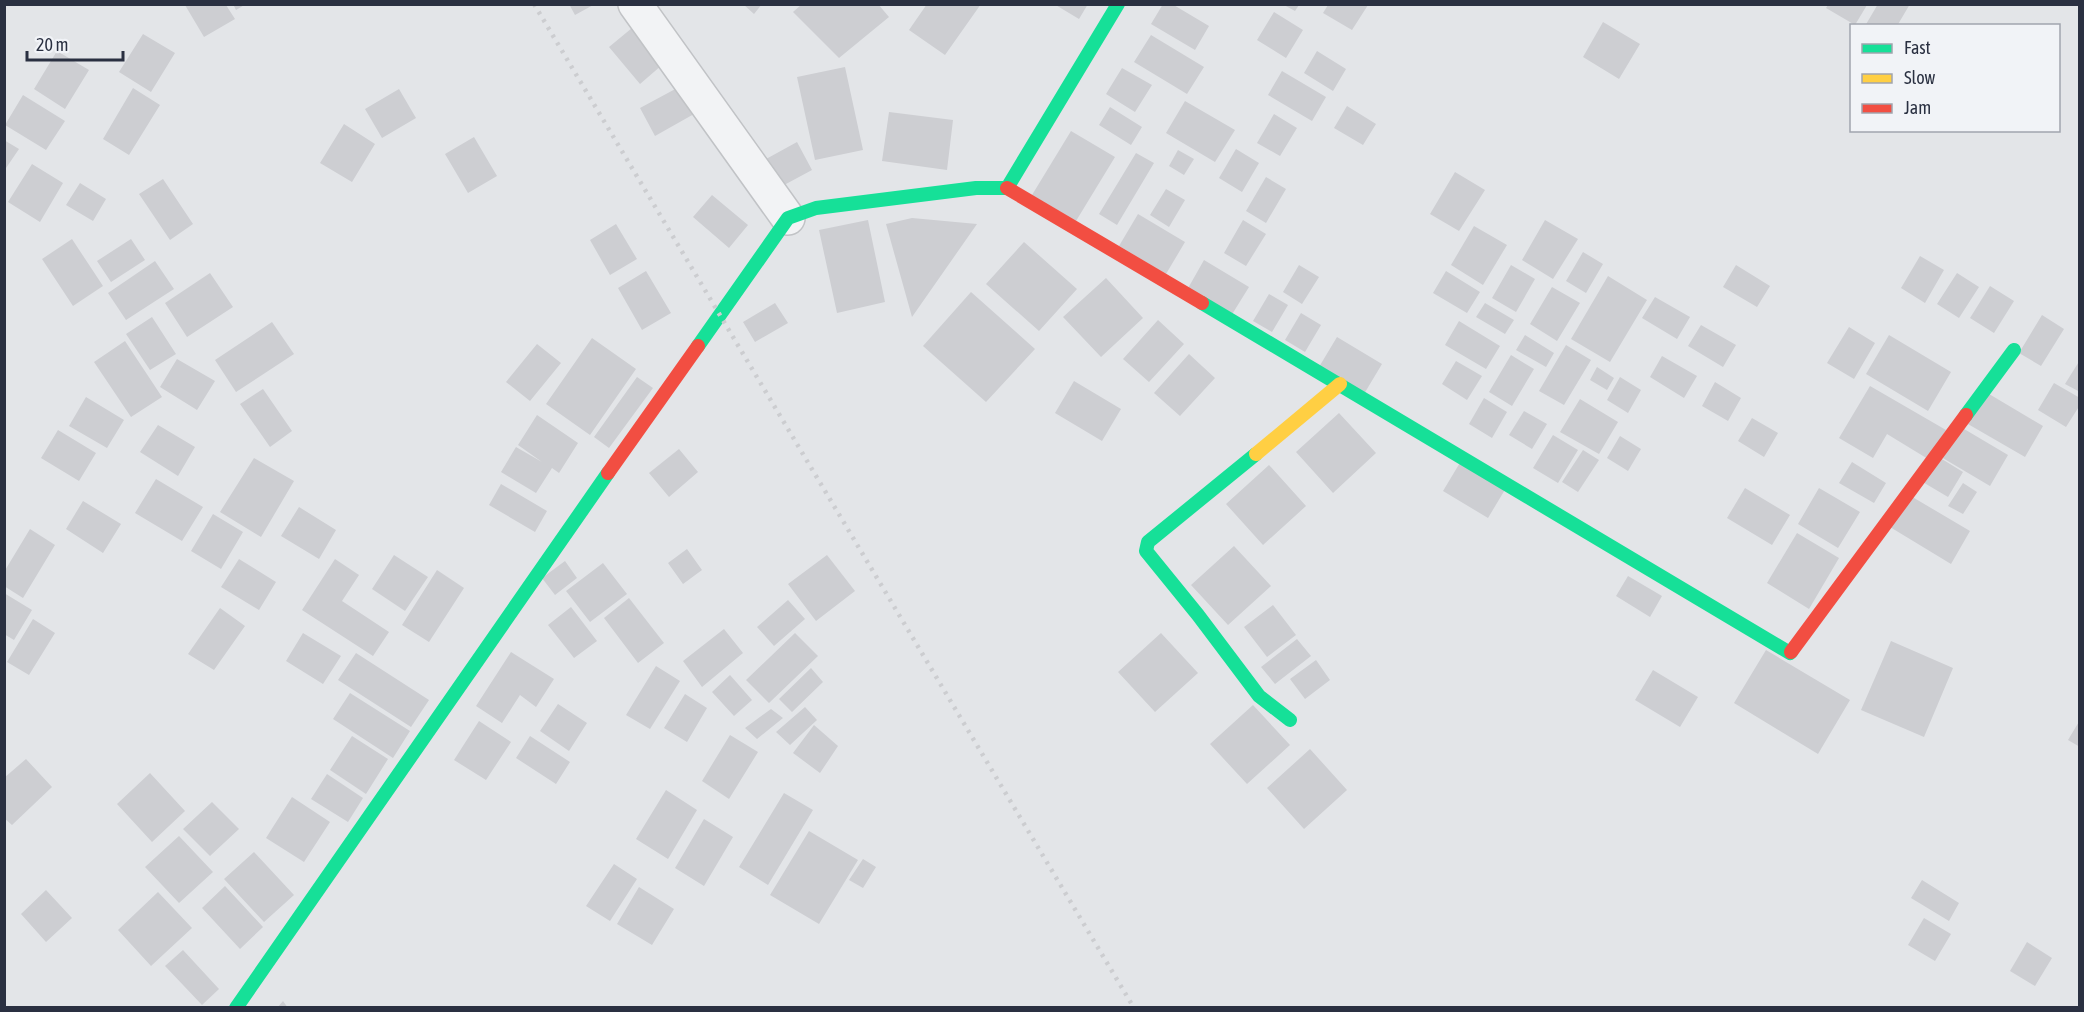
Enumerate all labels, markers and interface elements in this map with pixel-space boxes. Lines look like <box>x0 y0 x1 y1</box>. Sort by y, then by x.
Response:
scale bar <box>27 24 123 62</box>
legend <box>1850 24 2060 132</box>
text: 20 m <box>36 34 68 55</box>
text: Fast <box>1904 37 1931 58</box>
text: Slow <box>1904 67 1935 88</box>
text: Jam <box>1904 97 1931 118</box>

